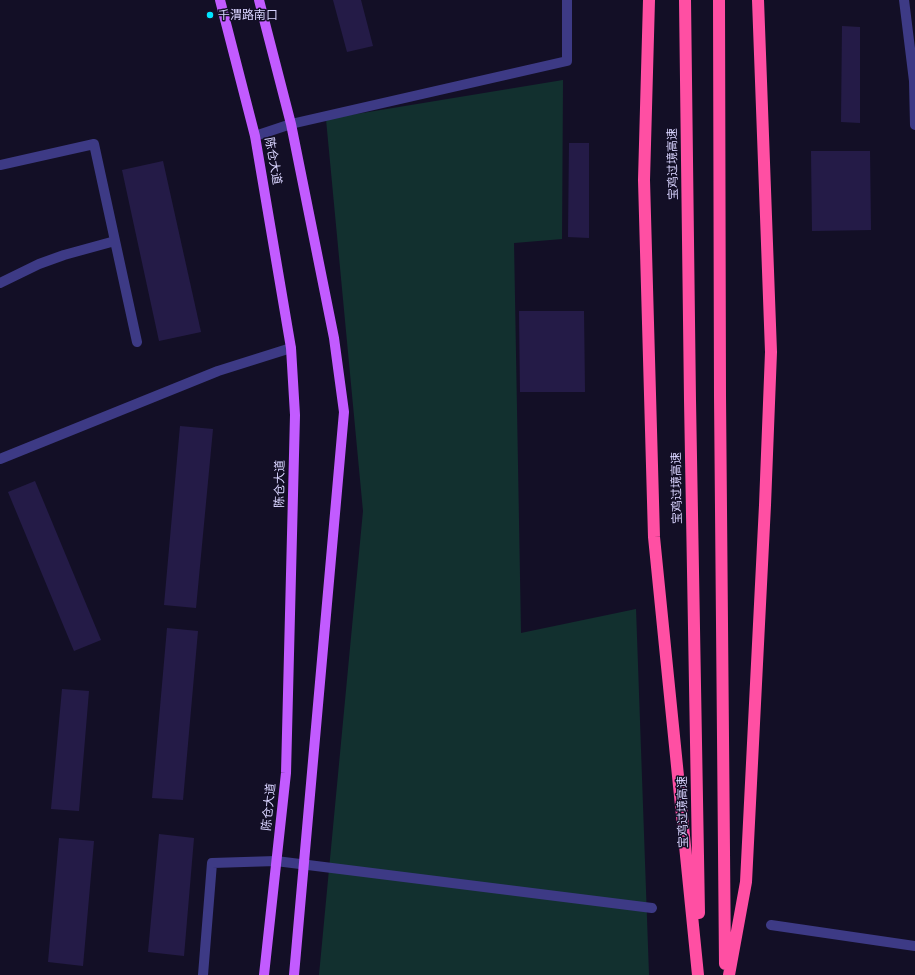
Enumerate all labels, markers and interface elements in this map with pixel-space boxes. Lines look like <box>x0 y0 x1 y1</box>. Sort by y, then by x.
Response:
place label: 千渭路南口 <box>218 8 278 22</box>
marker: 千渭路南口 <box>205 10 215 20</box>
street label: 宝鸡过境高速 <box>665 128 681 200</box>
street label: 陈仓大道 <box>262 136 284 186</box>
street label: 宝鸡过境高速 <box>669 452 685 524</box>
street label: 陈仓大道 <box>272 460 288 508</box>
street label: 宝鸡过境高速 <box>675 776 691 848</box>
street label: 陈仓大道 <box>259 782 279 832</box>

